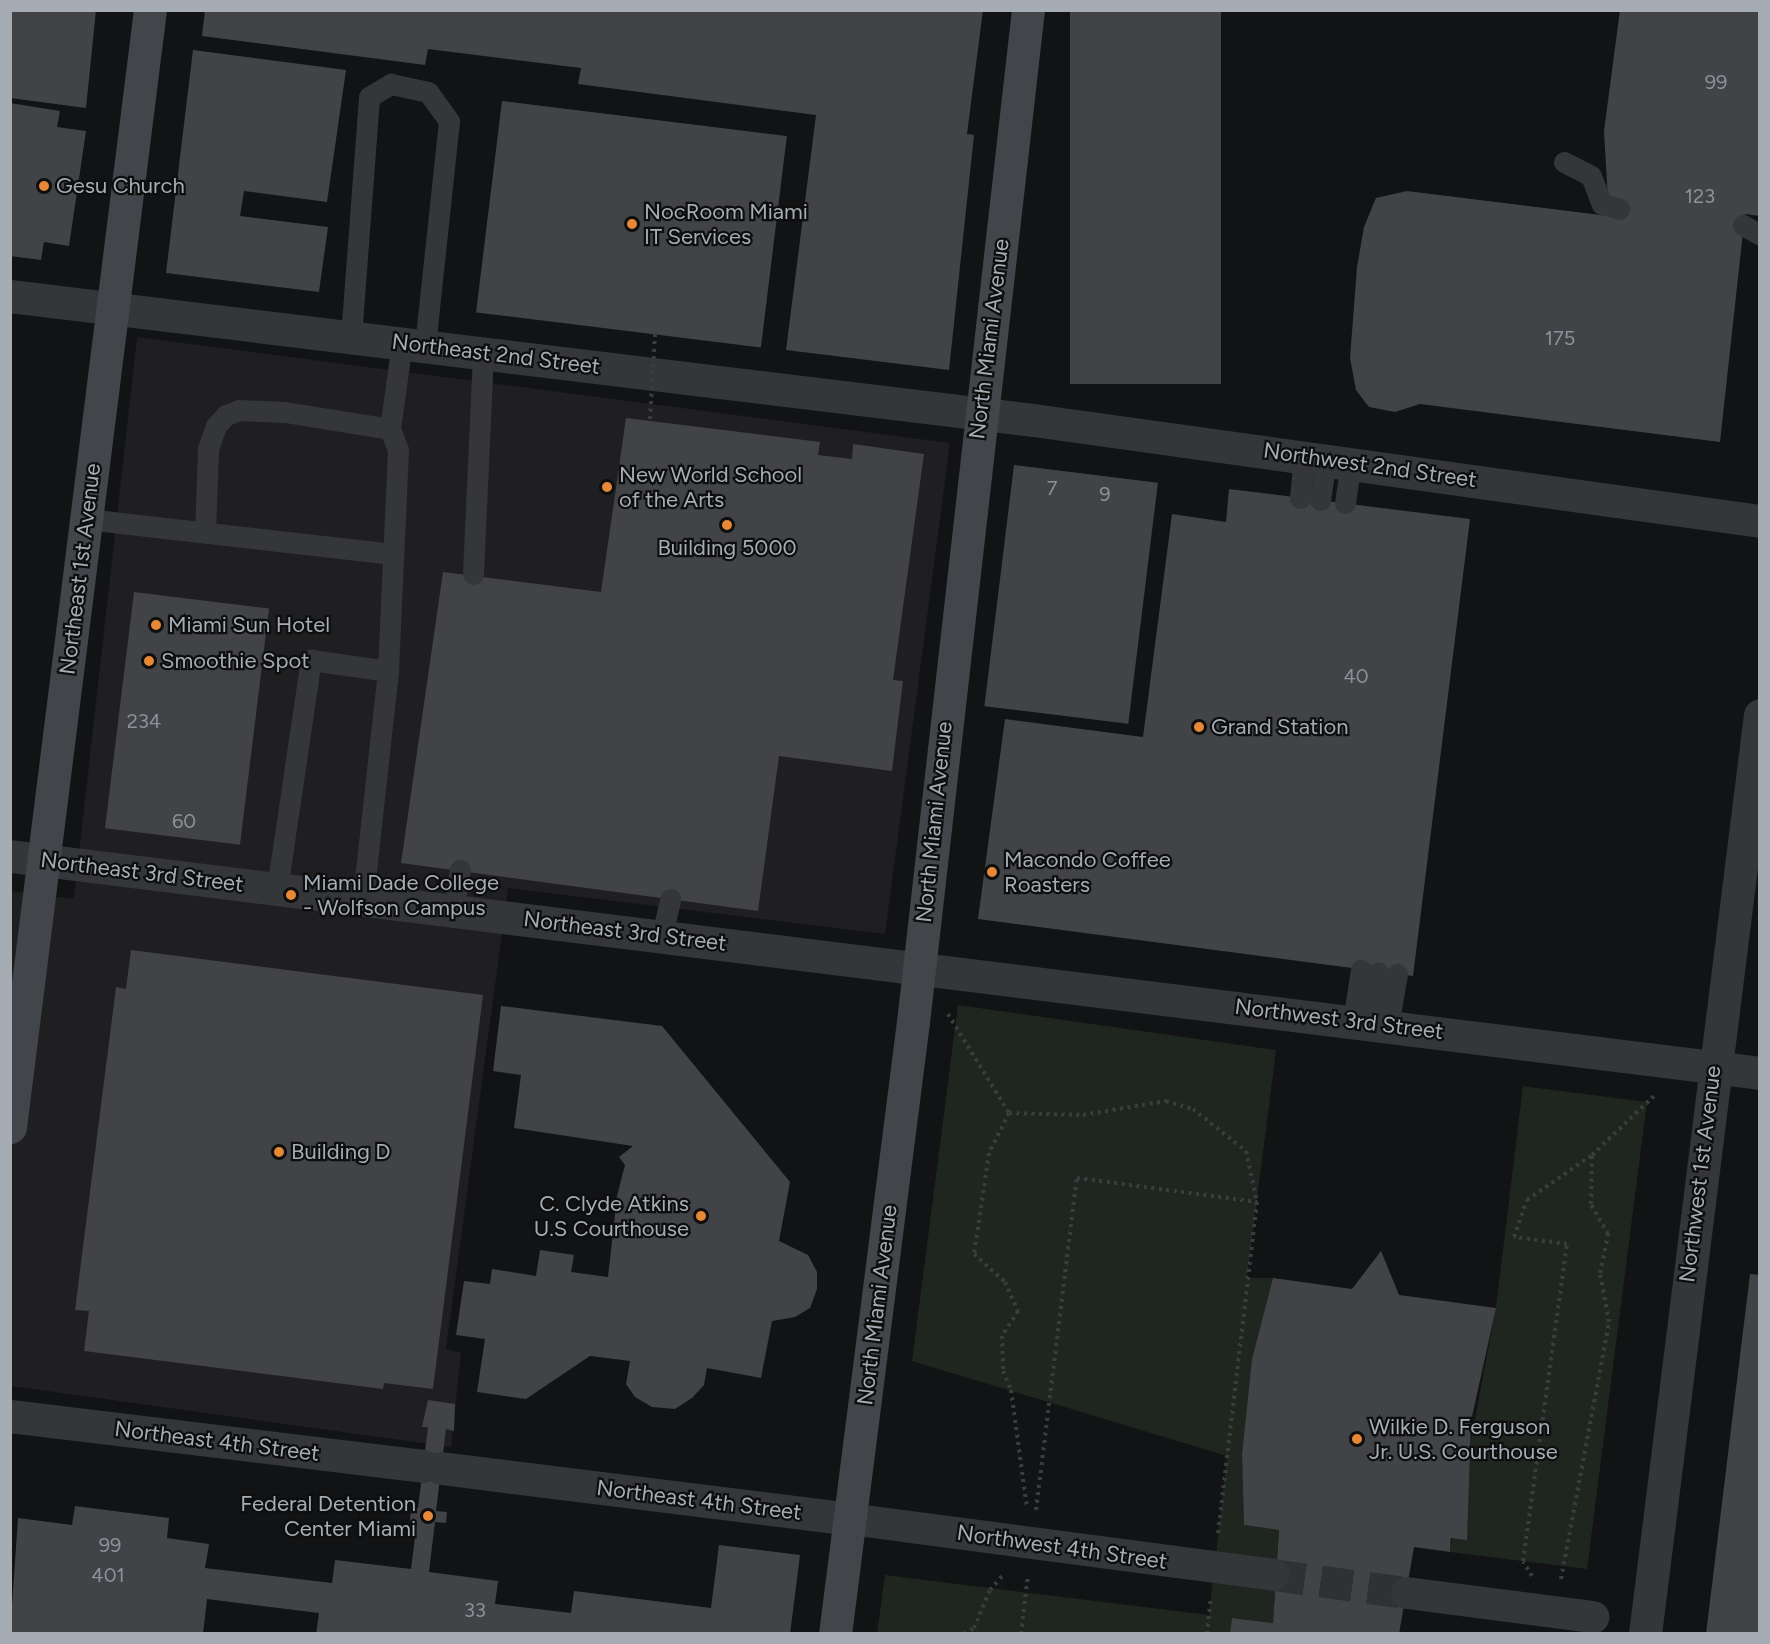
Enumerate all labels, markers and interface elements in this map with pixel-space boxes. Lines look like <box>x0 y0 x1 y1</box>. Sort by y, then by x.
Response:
house number: 99 <box>1705 70 1727 94</box>
place label: Gesu Church <box>56 173 185 199</box>
marker: Gesu Church <box>37 179 51 193</box>
house number: 123 <box>1685 184 1715 208</box>
place label: NocRoom Miami IT Services <box>644 198 808 249</box>
marker: NocRoom Miami IT Services <box>625 217 639 231</box>
street label: North Miami Avenue <box>964 237 1014 441</box>
house number: 175 <box>1545 326 1575 350</box>
street label: Northeast 2nd Street <box>390 328 602 380</box>
street label: Northwest 2nd Street <box>1262 437 1478 493</box>
place label: New World School of the Arts <box>619 461 802 512</box>
street label: Northeast 1st Avenue <box>54 462 106 676</box>
house number: 7 <box>1047 476 1057 500</box>
marker: New World School of the Arts <box>600 480 614 494</box>
house number: 9 <box>1099 482 1111 506</box>
marker: Building 5000 <box>720 518 734 532</box>
place label: Building 5000 <box>657 535 797 561</box>
place label: Miami Sun Hotel <box>168 612 330 638</box>
marker: Miami Sun Hotel <box>149 618 163 632</box>
place label: Smoothie Spot <box>161 648 309 674</box>
marker: Smoothie Spot <box>142 654 156 668</box>
house number: 40 <box>1343 664 1369 688</box>
house number: 234 <box>127 709 161 733</box>
place label: Grand Station <box>1211 714 1348 740</box>
street label: North Miami Avenue <box>910 720 958 924</box>
marker: Grand Station <box>1192 720 1206 734</box>
house number: 60 <box>172 809 196 833</box>
street label: Northeast 3rd Street <box>39 846 245 898</box>
place label: Macondo Coffee Roasters <box>1004 846 1171 897</box>
marker: Macondo Coffee Roasters <box>985 865 999 879</box>
place label: Miami Dade College - Wolfson Campus <box>303 869 499 920</box>
marker: Miami Dade College - Wolfson Campus <box>284 888 298 902</box>
street label: Northeast 3rd Street <box>522 905 728 957</box>
street label: Northwest 3rd Street <box>1233 993 1445 1045</box>
street label: Northwest 1st Avenue <box>1674 1064 1726 1284</box>
place label: Building D <box>291 1139 390 1165</box>
marker: Building D <box>272 1145 286 1159</box>
place label: C. Clyde Atkins U.S Courthouse <box>534 1190 689 1242</box>
street label: North Miami Avenue <box>852 1203 902 1407</box>
marker: C. Clyde Atkins U.S Courthouse <box>694 1209 708 1223</box>
place label: Wilkie D. Ferguson Jr. U.S. Courthouse <box>1369 1413 1558 1464</box>
street label: Northeast 4th Street <box>113 1415 321 1467</box>
marker: Wilkie D. Ferguson Jr. U.S. Courthouse <box>1350 1432 1364 1446</box>
street label: Northeast 4th Street <box>595 1474 803 1526</box>
place label: Federal Detention Center Miami <box>240 1490 416 1542</box>
marker: Federal Detention Center Miami <box>421 1509 435 1523</box>
street label: Northwest 4th Street <box>955 1519 1169 1575</box>
house number: 99 <box>99 1533 121 1557</box>
house number: 401 <box>91 1563 125 1587</box>
house number: 33 <box>464 1598 486 1622</box>

